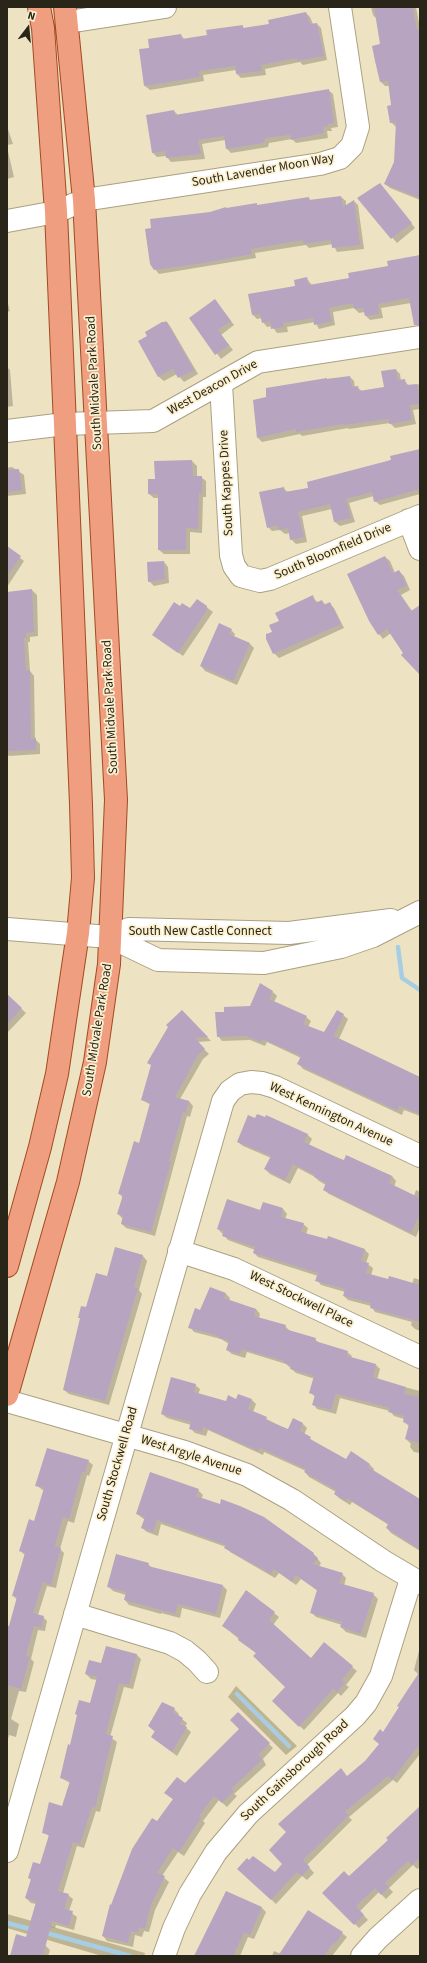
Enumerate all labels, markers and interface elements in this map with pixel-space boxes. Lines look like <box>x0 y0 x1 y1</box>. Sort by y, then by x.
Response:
north arrow <box>8 8 48 48</box>
text: N <box>26 8 37 24</box>
street label: South Lavender Moon Way <box>191 151 335 191</box>
street label: South Midvale Park Road <box>84 315 106 451</box>
street label: West Deacon Drive <box>165 357 261 419</box>
street label: South Kappes Drive <box>216 430 238 536</box>
street label: South Bloomfield Drive <box>272 520 394 584</box>
street label: South Midvale Park Road <box>100 639 122 775</box>
street label: South New Castle Connect <box>128 924 272 940</box>
street label: South Midvale Park Road <box>80 962 116 1098</box>
street label: West Kennington Avenue <box>267 1079 395 1151</box>
street label: West Stockwell Place <box>247 1268 355 1332</box>
street label: South Stockwell Road <box>94 1405 142 1523</box>
street label: West Argyle Avenue <box>138 1432 244 1480</box>
street label: South Gainsborough Road <box>238 1717 352 1825</box>

